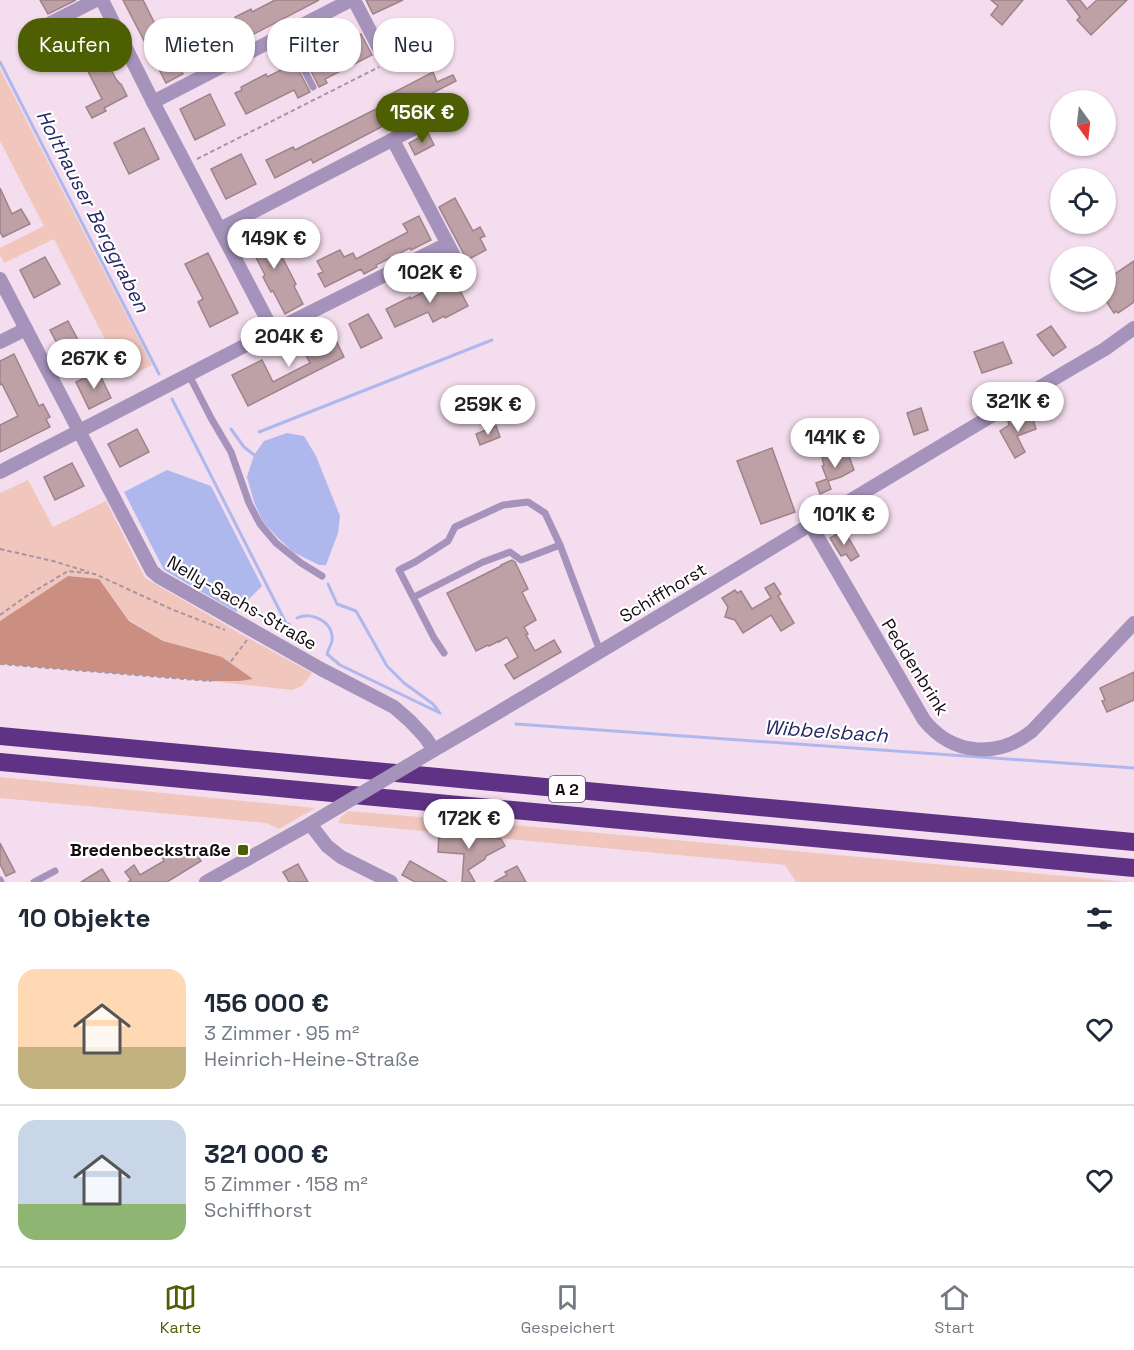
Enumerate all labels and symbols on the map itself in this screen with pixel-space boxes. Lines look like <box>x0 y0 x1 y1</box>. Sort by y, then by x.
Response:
north arrow <box>1050 90 1116 156</box>
pin: 156K € <box>373 93 471 144</box>
water label: Holthauser Berggraben <box>31 105 156 317</box>
pin: 149K € <box>225 219 323 270</box>
pin: 102K € <box>381 253 479 304</box>
pin: 204K € <box>240 317 338 368</box>
pin: 267K € <box>45 339 143 390</box>
pin: 321K € <box>969 382 1067 433</box>
pin: 259K € <box>439 385 537 436</box>
pin: 141K € <box>786 418 884 469</box>
pin: 101K € <box>795 495 893 546</box>
street label: Nelly-Sachs-Straße <box>163 550 321 655</box>
street label: Schiffhorst <box>615 558 710 627</box>
street label: Peddenbrink <box>877 614 954 720</box>
water label: Wibbelsbach <box>763 714 889 748</box>
road number: A 2 <box>549 776 585 802</box>
pin: 172K € <box>420 799 518 850</box>
place label: Bredenbeckstraße <box>70 838 231 861</box>
marker: Bredenbeckstraße <box>236 843 250 857</box>

